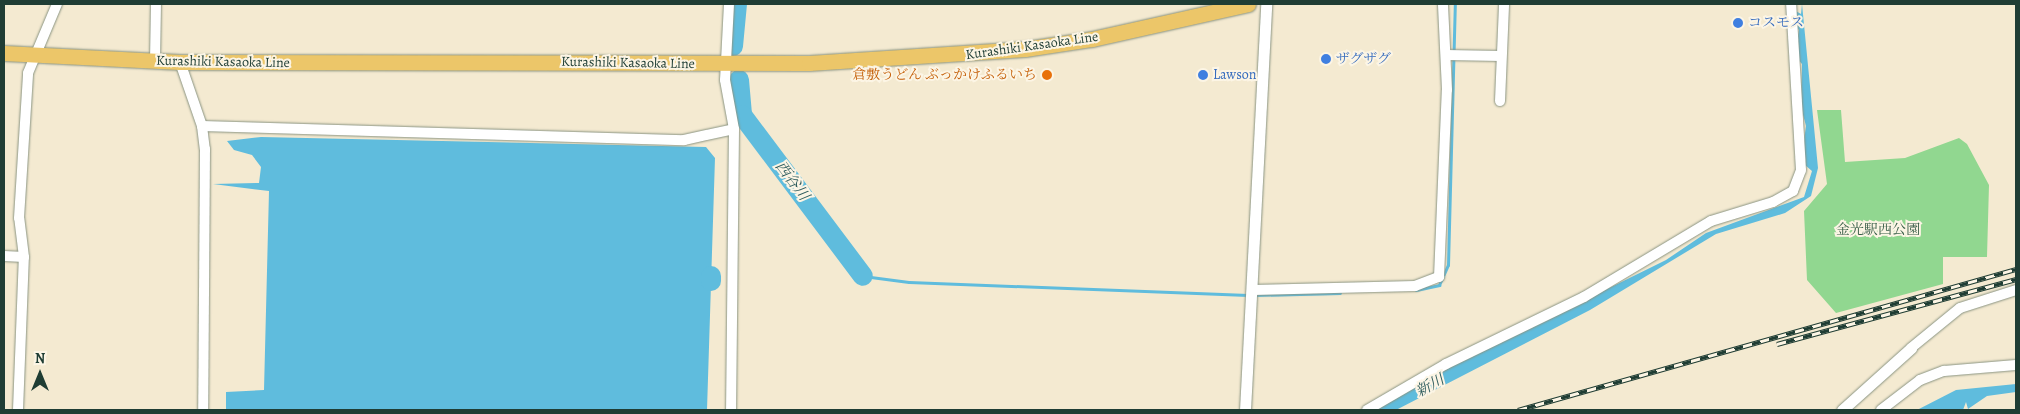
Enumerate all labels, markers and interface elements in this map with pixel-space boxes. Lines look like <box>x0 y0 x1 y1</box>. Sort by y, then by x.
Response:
place label: コスモス <box>1748 15 1804 31</box>
marker: コスモス <box>1732 17 1744 29</box>
street label: Kurashiki Kasaoka Line <box>965 28 1099 64</box>
place label: ザグザグ <box>1336 51 1392 67</box>
street label: Kurashiki Kasaoka Line <box>156 52 290 72</box>
street label: Kurashiki Kasaoka Line <box>561 53 695 73</box>
marker: ザグザグ <box>1320 53 1332 65</box>
place label: 倉敷うどん ぶっかけふるいち <box>852 67 1037 83</box>
place label: Lawson <box>1213 67 1256 83</box>
marker: 倉敷うどん ぶっかけふるいち <box>1041 69 1053 81</box>
marker: Lawson <box>1197 69 1209 81</box>
water label: 西谷川 <box>771 158 813 204</box>
park label: 金光駅西公園 <box>1836 222 1920 238</box>
north arrow <box>15 349 65 399</box>
text: N <box>35 349 45 368</box>
water label: 新川 <box>1413 371 1447 401</box>

